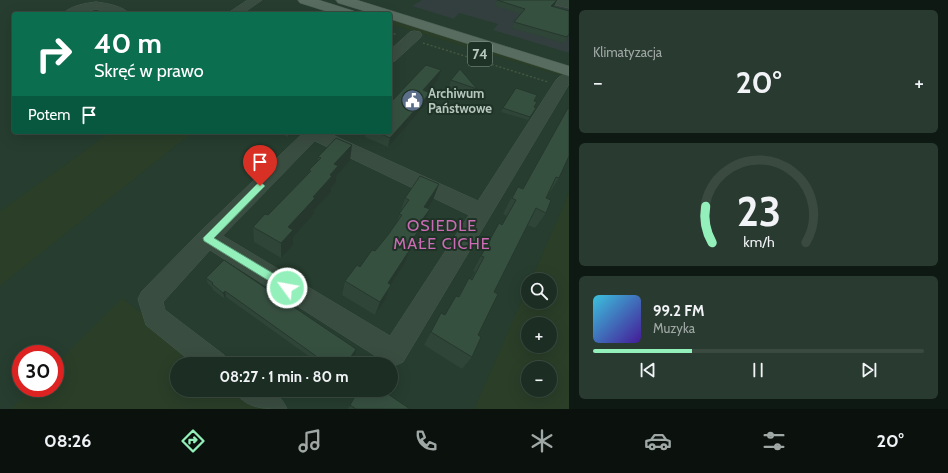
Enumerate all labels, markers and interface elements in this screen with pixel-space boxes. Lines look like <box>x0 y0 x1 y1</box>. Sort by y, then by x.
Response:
text: 40 m <box>94 26 162 60</box>
icon: right <box>28 28 80 80</box>
road number: 74 <box>468 42 492 66</box>
text: Klimatyzacja <box>593 44 662 60</box>
text: Skręć w prawo <box>94 60 204 82</box>
text: 20° <box>736 64 781 101</box>
text: − <box>593 69 603 96</box>
text: + <box>914 69 924 96</box>
place label: Archiwum Państwowe <box>428 85 492 116</box>
public building icon: Archiwum Państwowe <box>400 87 426 113</box>
icon: arrive <box>78 104 100 126</box>
text: Potem <box>28 106 70 124</box>
pin <box>243 145 277 186</box>
icon: arrive <box>249 151 271 173</box>
text: 23 <box>736 185 781 235</box>
district label: OSIEDLE MAŁE CICHE <box>393 216 491 253</box>
text: km/h <box>743 232 774 250</box>
position arrow <box>266 267 308 309</box>
map controls <box>521 273 557 397</box>
button: search <box>521 273 557 309</box>
text: 99.2 FM <box>653 302 704 320</box>
button: + <box>521 317 557 353</box>
text: Muzyka <box>653 320 695 336</box>
speed limit sign: 30 <box>12 345 64 397</box>
icon: previous <box>637 359 659 381</box>
icon: pause <box>747 359 769 381</box>
icon: next <box>858 359 880 381</box>
button: − <box>521 361 557 397</box>
text: 08:27 · 1 min · 80 m <box>220 368 348 386</box>
icon: directions <box>179 427 207 455</box>
icon: music <box>296 427 324 455</box>
icon: phone <box>412 427 440 455</box>
icon: climate <box>528 427 556 455</box>
icon: car <box>644 427 672 455</box>
icon: filters <box>760 427 788 455</box>
text: 08:26 <box>44 430 91 452</box>
text: 20° <box>876 430 904 452</box>

